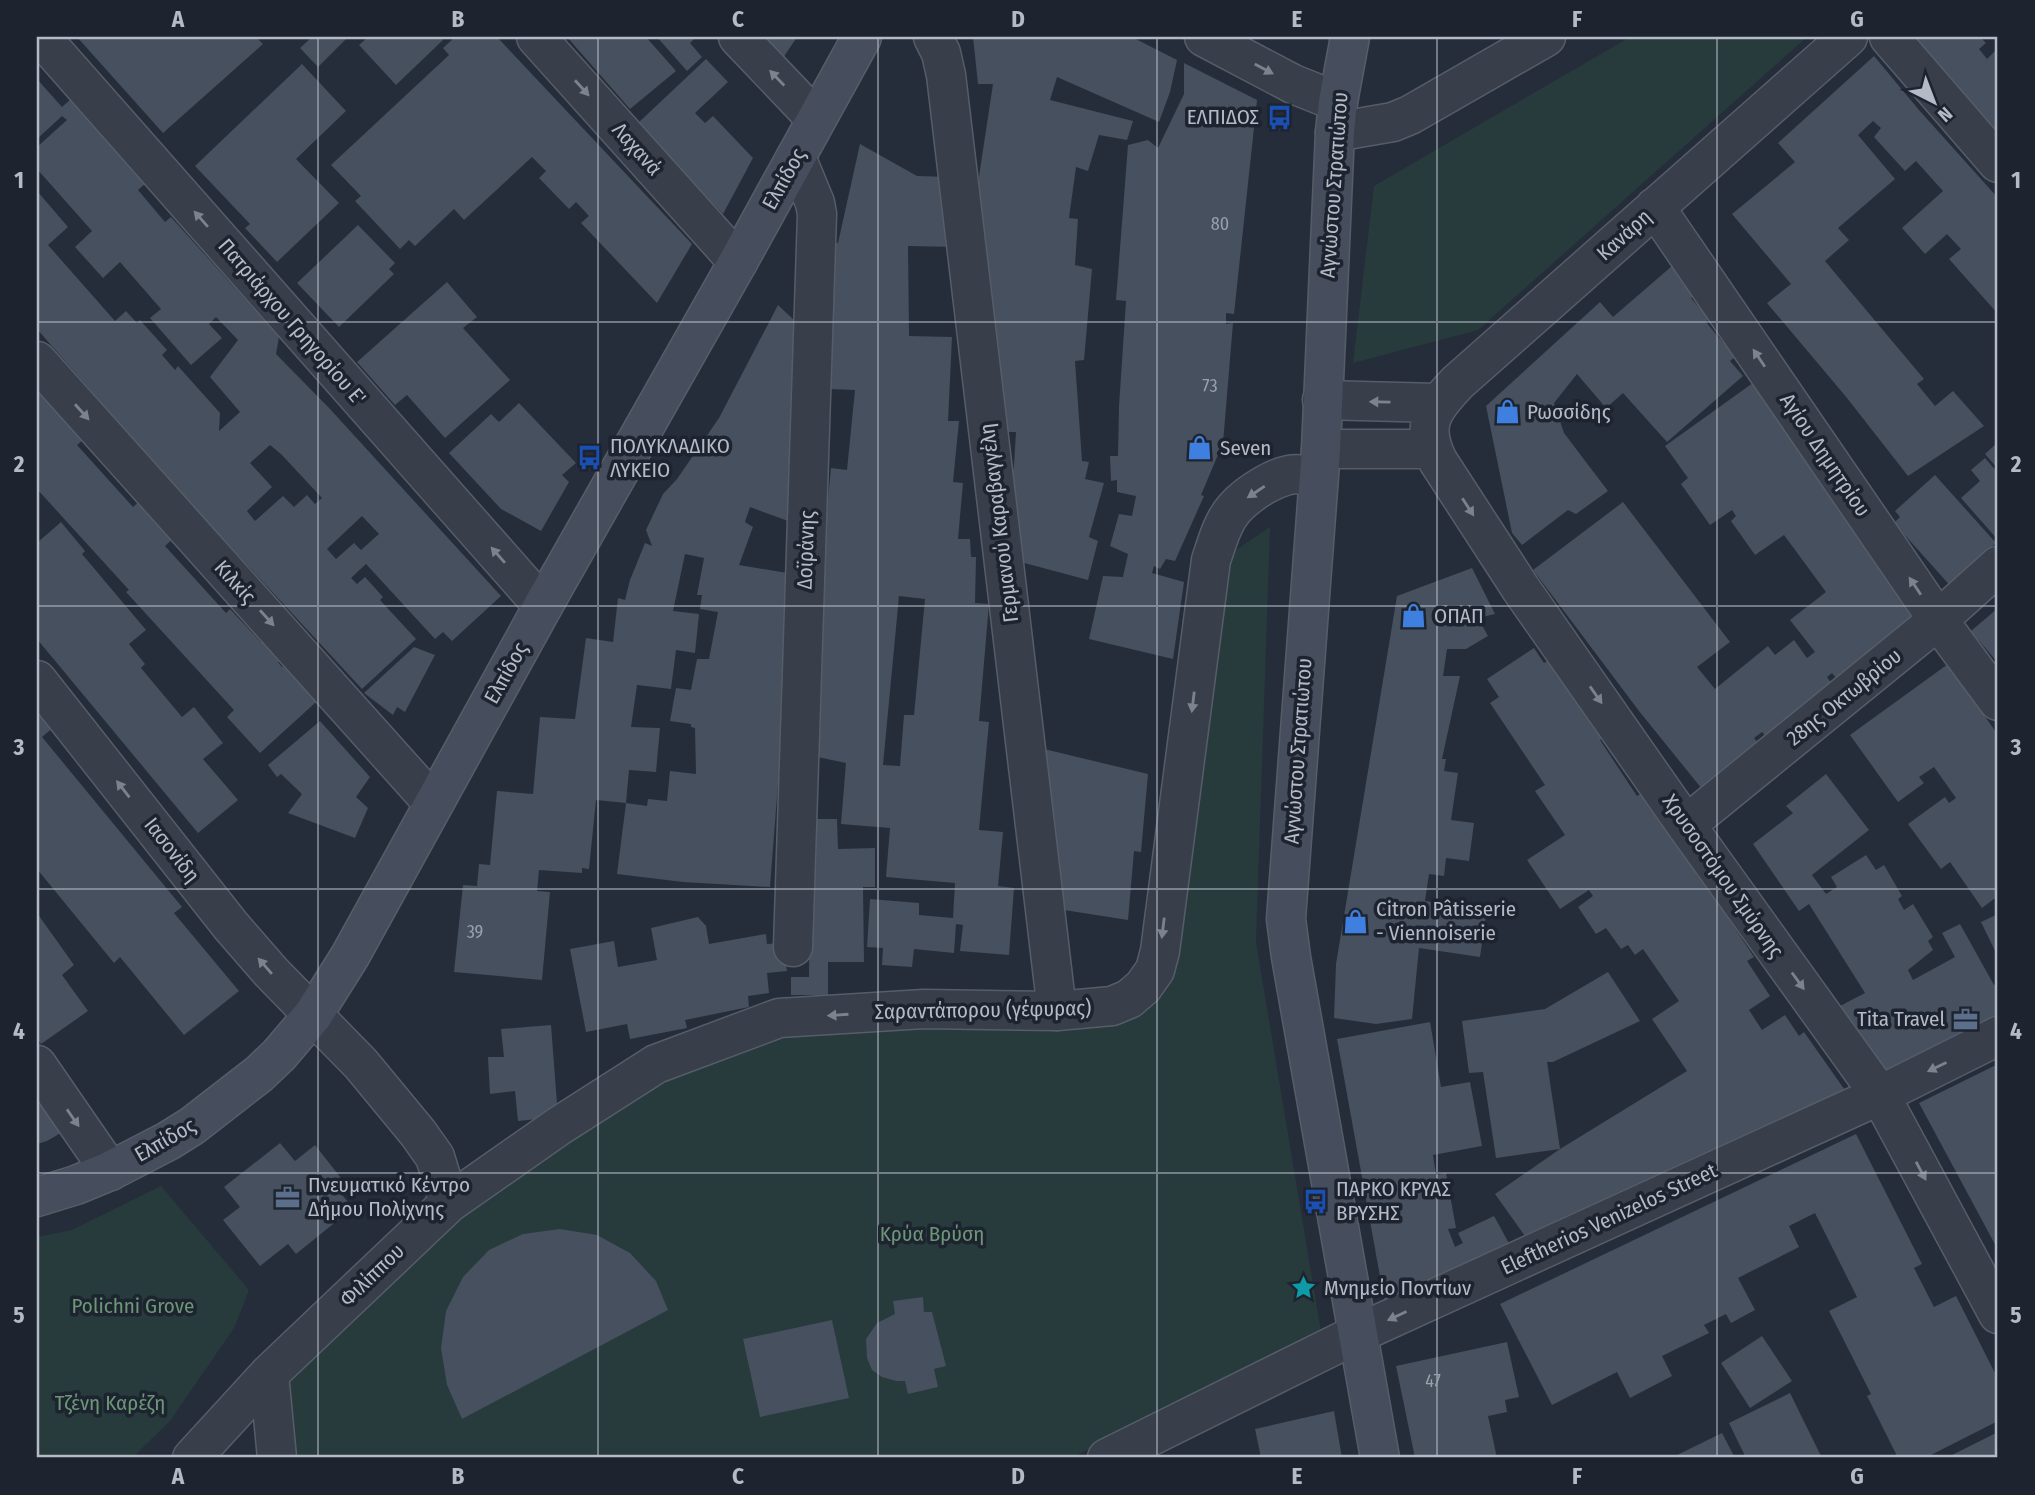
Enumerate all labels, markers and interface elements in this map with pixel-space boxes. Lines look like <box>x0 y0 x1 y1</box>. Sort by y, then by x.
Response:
text: A <box>171 5 185 33</box>
text: B <box>452 5 465 33</box>
text: C <box>732 5 744 33</box>
text: D <box>1011 5 1025 33</box>
text: E <box>1292 5 1303 33</box>
text: F <box>1572 5 1582 33</box>
text: G <box>1850 5 1864 33</box>
one-way arrow <box>1255 63 1274 75</box>
north arrow <box>1898 66 1968 136</box>
one-way arrow <box>769 70 785 87</box>
one-way arrow <box>574 79 589 96</box>
street label: Αγνώστου Στρατιώτου <box>1315 91 1353 279</box>
text: N <box>1933 102 1957 127</box>
bus stop icon: ΕΛΠΙΔΟΣ <box>1265 103 1293 131</box>
place label: ΕΛΠΙΔΟΣ <box>1187 104 1259 130</box>
street label: Λαχανά <box>606 117 668 181</box>
street label: Ελπίδος <box>757 144 811 214</box>
text: 1 <box>14 166 24 194</box>
text: 1 <box>2011 166 2021 194</box>
street label: Κανάρη <box>1591 204 1657 266</box>
one-way arrow <box>193 210 209 228</box>
house number: 80 <box>1211 213 1229 235</box>
street label: Πατριάρχου Γρηγορίου Ε' <box>213 233 371 411</box>
one-way arrow <box>1752 349 1766 367</box>
house number: 73 <box>1202 375 1218 397</box>
street label: Αγίου Δημητρίου <box>1774 388 1876 522</box>
one-way arrow <box>1369 396 1391 408</box>
shop icon: Ρωσσίδης <box>1493 398 1521 426</box>
place label: Ρωσσίδης <box>1527 399 1611 425</box>
one-way arrow <box>74 403 90 420</box>
street label: Γερμανού Καραβαγγέλη <box>974 422 1024 624</box>
place label: ΠΟΛΥΚΛΑΔΙΚΟ ΛΥΚΕΙΟ <box>610 433 730 483</box>
shop icon: Seven <box>1186 434 1214 462</box>
place label: Seven <box>1220 435 1271 461</box>
bus stop icon: ΠΟΛΥΚΛΑΔΙΚΟ ΛΥΚΕΙΟ <box>576 444 604 472</box>
text: 2 <box>13 450 25 478</box>
text: 2 <box>2010 450 2022 478</box>
one-way arrow <box>1247 485 1265 499</box>
one-way arrow <box>1461 497 1474 517</box>
street label: Δοϊράνης <box>792 510 820 590</box>
one-way arrow <box>490 547 506 564</box>
street label: Κιλκίς <box>209 555 261 609</box>
one-way arrow <box>1908 577 1922 595</box>
shop icon: ΟΠΑΠ <box>1400 602 1428 630</box>
place label: ΟΠΑΠ <box>1434 603 1484 629</box>
one-way arrow <box>259 609 275 627</box>
street label: Ελπίδος <box>479 638 533 708</box>
street label: 28ης Οκτωβρίου <box>1781 643 1907 751</box>
street label: Αγνώστου Στρατιώτου <box>1279 657 1317 845</box>
one-way arrow <box>1589 686 1603 704</box>
one-way arrow <box>1187 692 1198 714</box>
text: 3 <box>13 733 25 761</box>
text: 3 <box>2010 733 2022 761</box>
one-way arrow <box>116 780 131 798</box>
street label: Χρυσοστόμου Σμύρνης <box>1657 789 1789 963</box>
street label: Ιασoνίδη <box>139 812 205 888</box>
place label: Citron Pâtisserie - Viennoiserie <box>1376 896 1516 946</box>
shop icon: Citron Pâtisserie - Viennoiserie <box>1342 907 1370 935</box>
one-way arrow <box>1158 917 1169 939</box>
house number: 39 <box>467 921 483 943</box>
one-way arrow <box>257 957 273 975</box>
one-way arrow <box>1791 972 1805 990</box>
street label: Σαραντάπορου (γέφυρας) <box>875 995 1091 1025</box>
office icon: Tita Travel <box>1951 1005 1979 1033</box>
place label: Tita Travel <box>1857 1006 1945 1032</box>
one-way arrow <box>827 1009 849 1020</box>
text: 4 <box>13 1017 25 1045</box>
text: 4 <box>2010 1017 2022 1045</box>
one-way arrow <box>1927 1061 1947 1072</box>
one-way arrow <box>66 1109 80 1127</box>
street label: Ελπίδος <box>130 1112 200 1168</box>
street label: Eleftherios Venizelos Street <box>1497 1157 1721 1280</box>
one-way arrow <box>1915 1162 1927 1181</box>
place label: Πνευματικό Κέντρο Δήμου Πολίχνης <box>308 1172 470 1222</box>
place label: ΠΑΡΚΟ ΚΡΥΑΣ ΒΡΥΣΗΣ <box>1336 1176 1451 1226</box>
office icon: Πνευματικό Κέντρο Δήμου Πολίχνης <box>274 1183 302 1211</box>
bus stop icon: ΠΑΡΚΟ ΚΡΥΑΣ ΒΡΥΣΗΣ <box>1302 1187 1330 1215</box>
park label: Κρύα Βρύση <box>880 1221 984 1247</box>
street label: Φιλίππου <box>334 1238 410 1312</box>
place icon: Μνημείο Ποντίων <box>1290 1274 1318 1302</box>
place label: Μνημείο Ποντίων <box>1324 1275 1471 1301</box>
park label: Polichni Grove <box>72 1293 194 1319</box>
text: 5 <box>13 1301 25 1329</box>
text: 5 <box>2010 1301 2022 1329</box>
one-way arrow <box>1387 1310 1407 1322</box>
house number: 47 <box>1425 1370 1441 1392</box>
park label: Τζένη Καρέζη <box>55 1390 165 1416</box>
text: A <box>171 1462 185 1490</box>
text: B <box>452 1462 465 1490</box>
text: C <box>732 1462 744 1490</box>
text: D <box>1011 1462 1025 1490</box>
text: E <box>1292 1462 1303 1490</box>
text: F <box>1572 1462 1582 1490</box>
text: G <box>1850 1462 1864 1490</box>

